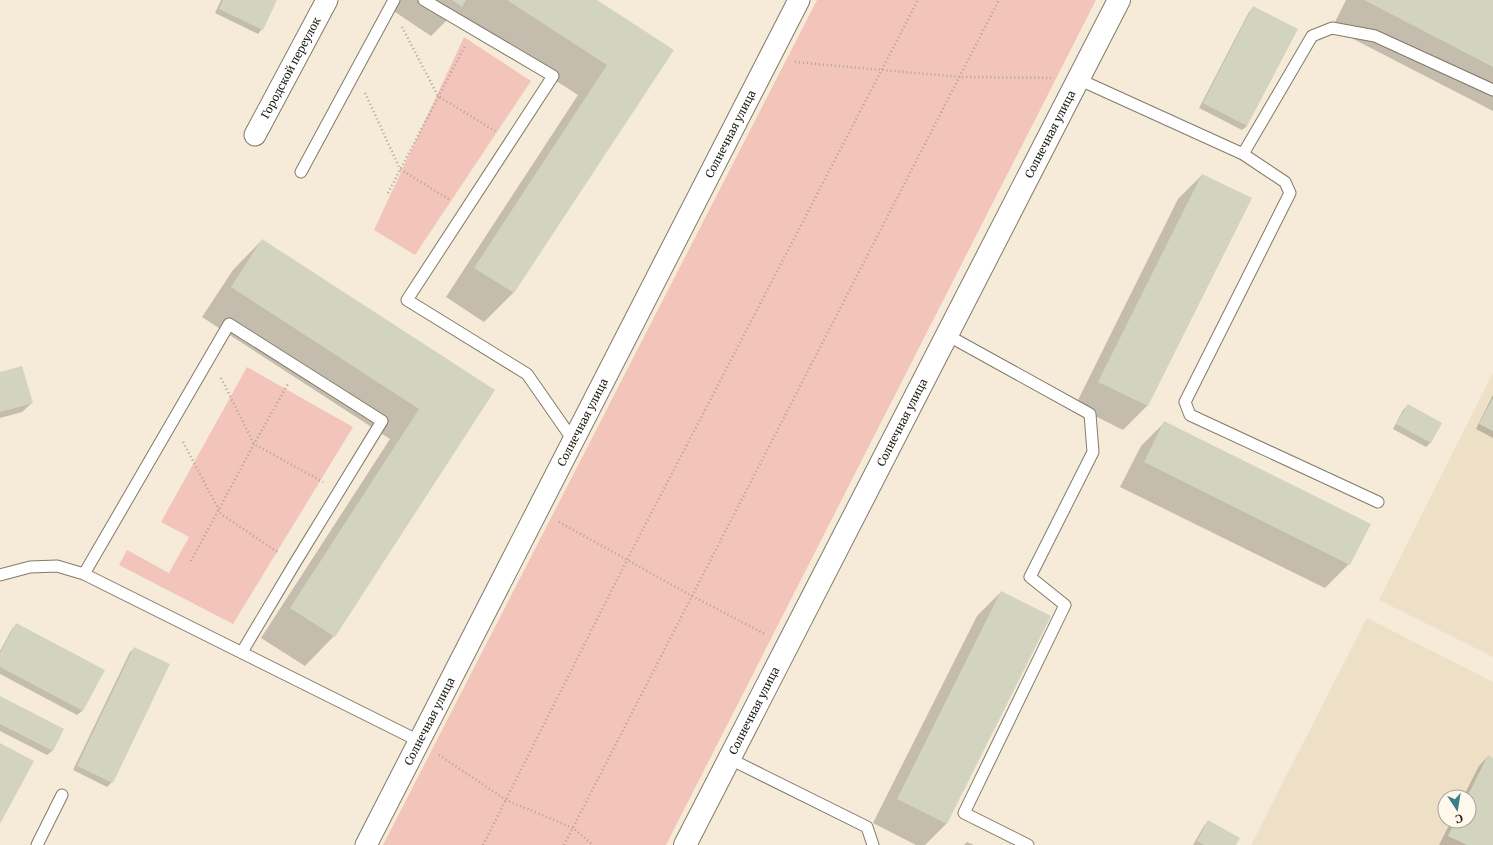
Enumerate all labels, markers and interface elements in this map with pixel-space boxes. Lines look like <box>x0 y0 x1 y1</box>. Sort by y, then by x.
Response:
street label: Городской переулок <box>258 15 324 121</box>
street label: Солнечная улица <box>702 88 759 180</box>
street label: Солнечная улица <box>1022 88 1078 180</box>
street label: Солнечная улица <box>554 376 611 468</box>
street label: Солнечная улица <box>874 376 930 469</box>
street label: Солнечная улица <box>726 664 782 757</box>
street label: Солнечная улица <box>401 675 458 768</box>
north arrow <box>1437 789 1477 829</box>
text: С <box>1454 811 1464 826</box>

